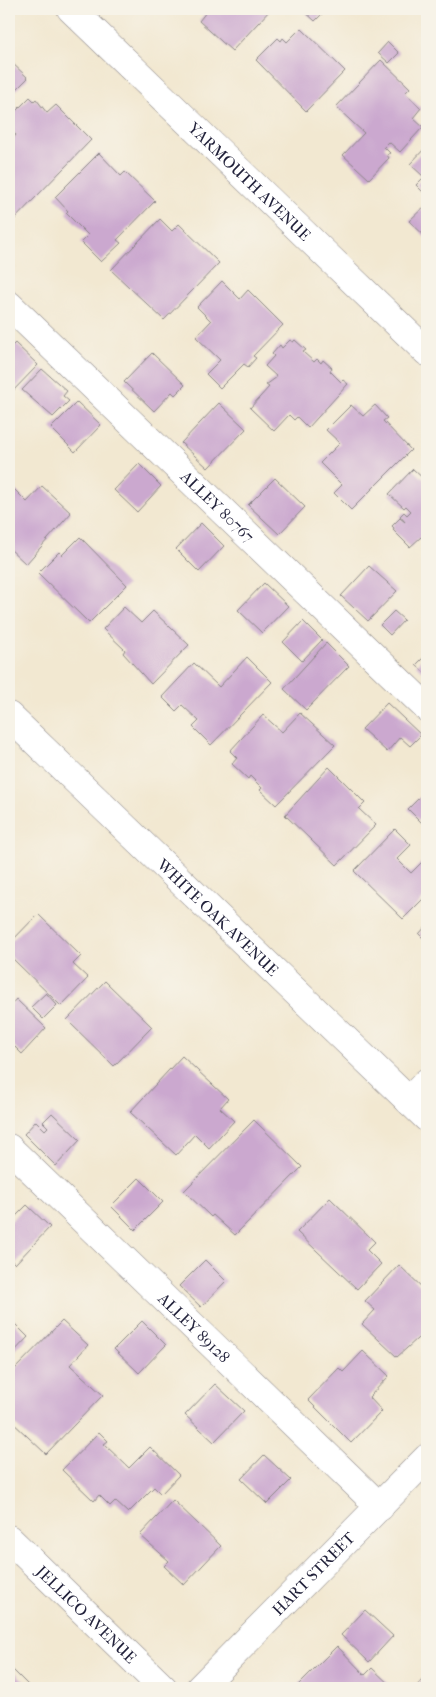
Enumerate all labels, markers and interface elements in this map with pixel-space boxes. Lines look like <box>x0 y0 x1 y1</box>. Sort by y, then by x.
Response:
street label: YARMOUTH AVENUE <box>184 117 315 244</box>
street label: ALLEY 80767 <box>176 466 259 546</box>
street label: WHITE OAK AVENUE <box>153 854 283 980</box>
street label: ALLEY 89128 <box>154 1288 234 1366</box>
street label: HART STREET <box>268 1528 358 1619</box>
street label: JELLICO AVENUE <box>31 1560 141 1667</box>

